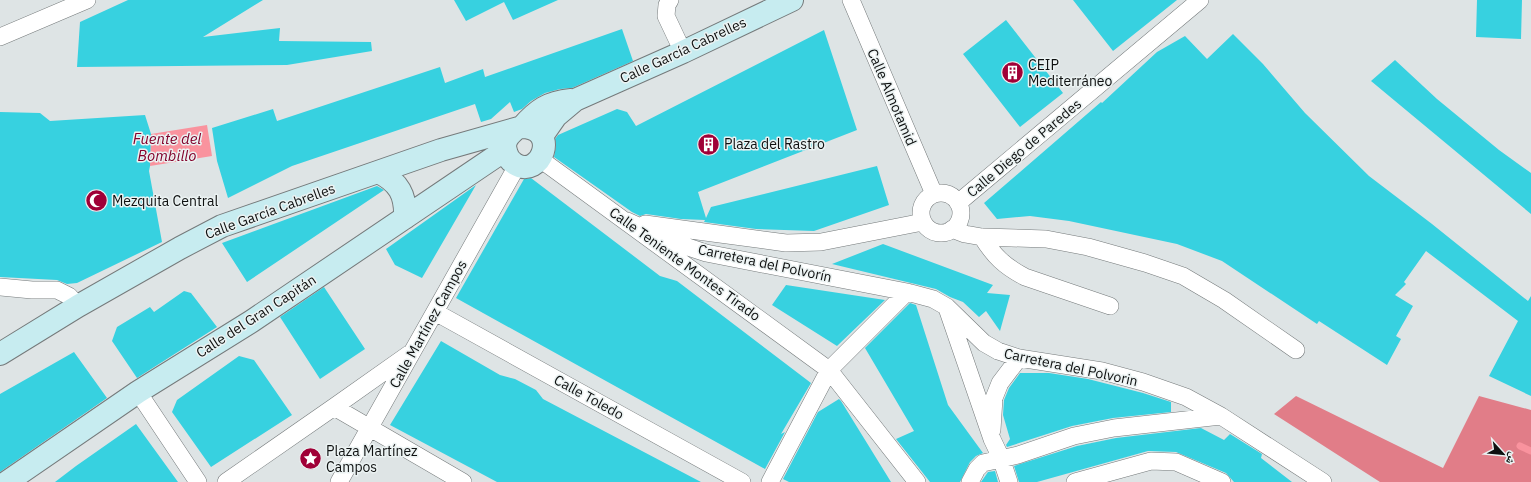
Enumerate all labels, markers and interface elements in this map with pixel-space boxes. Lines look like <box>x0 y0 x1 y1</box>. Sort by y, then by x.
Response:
street label: Calle García Cabrelles <box>617 13 749 87</box>
street label: Calle Almotamid <box>863 46 921 148</box>
place label: CEIP Mediterráneo <box>1028 56 1113 90</box>
building icon: CEIP Mediterráneo <box>1000 60 1026 86</box>
street label: Calle Diego de Paredes <box>963 95 1085 201</box>
water label: Fuente del Bombillo <box>133 129 201 165</box>
building icon: Plaza del Rastro <box>696 131 722 157</box>
place label: Plaza del Rastro <box>724 135 825 153</box>
street label: Calle García Cabrelles <box>202 179 338 243</box>
mosque icon: Mezquita Central <box>83 188 109 214</box>
place label: Mezquita Central <box>112 192 218 210</box>
street label: Calle Teniente Montes Tirado <box>606 203 764 325</box>
street label: Carretera del Polvorín <box>696 240 834 286</box>
street label: Calle Martínez Campos <box>385 257 471 391</box>
street label: Calle del Gran Capitán <box>193 271 319 361</box>
street label: Carretera del Polvorin <box>1002 344 1140 390</box>
street label: Calle Toledo <box>551 370 627 424</box>
north arrow <box>1483 434 1523 474</box>
place label: Plaza Martínez Campos <box>326 442 418 476</box>
place icon: Plaza Martínez Campos <box>297 446 323 472</box>
text: ش <box>1502 450 1521 467</box>

